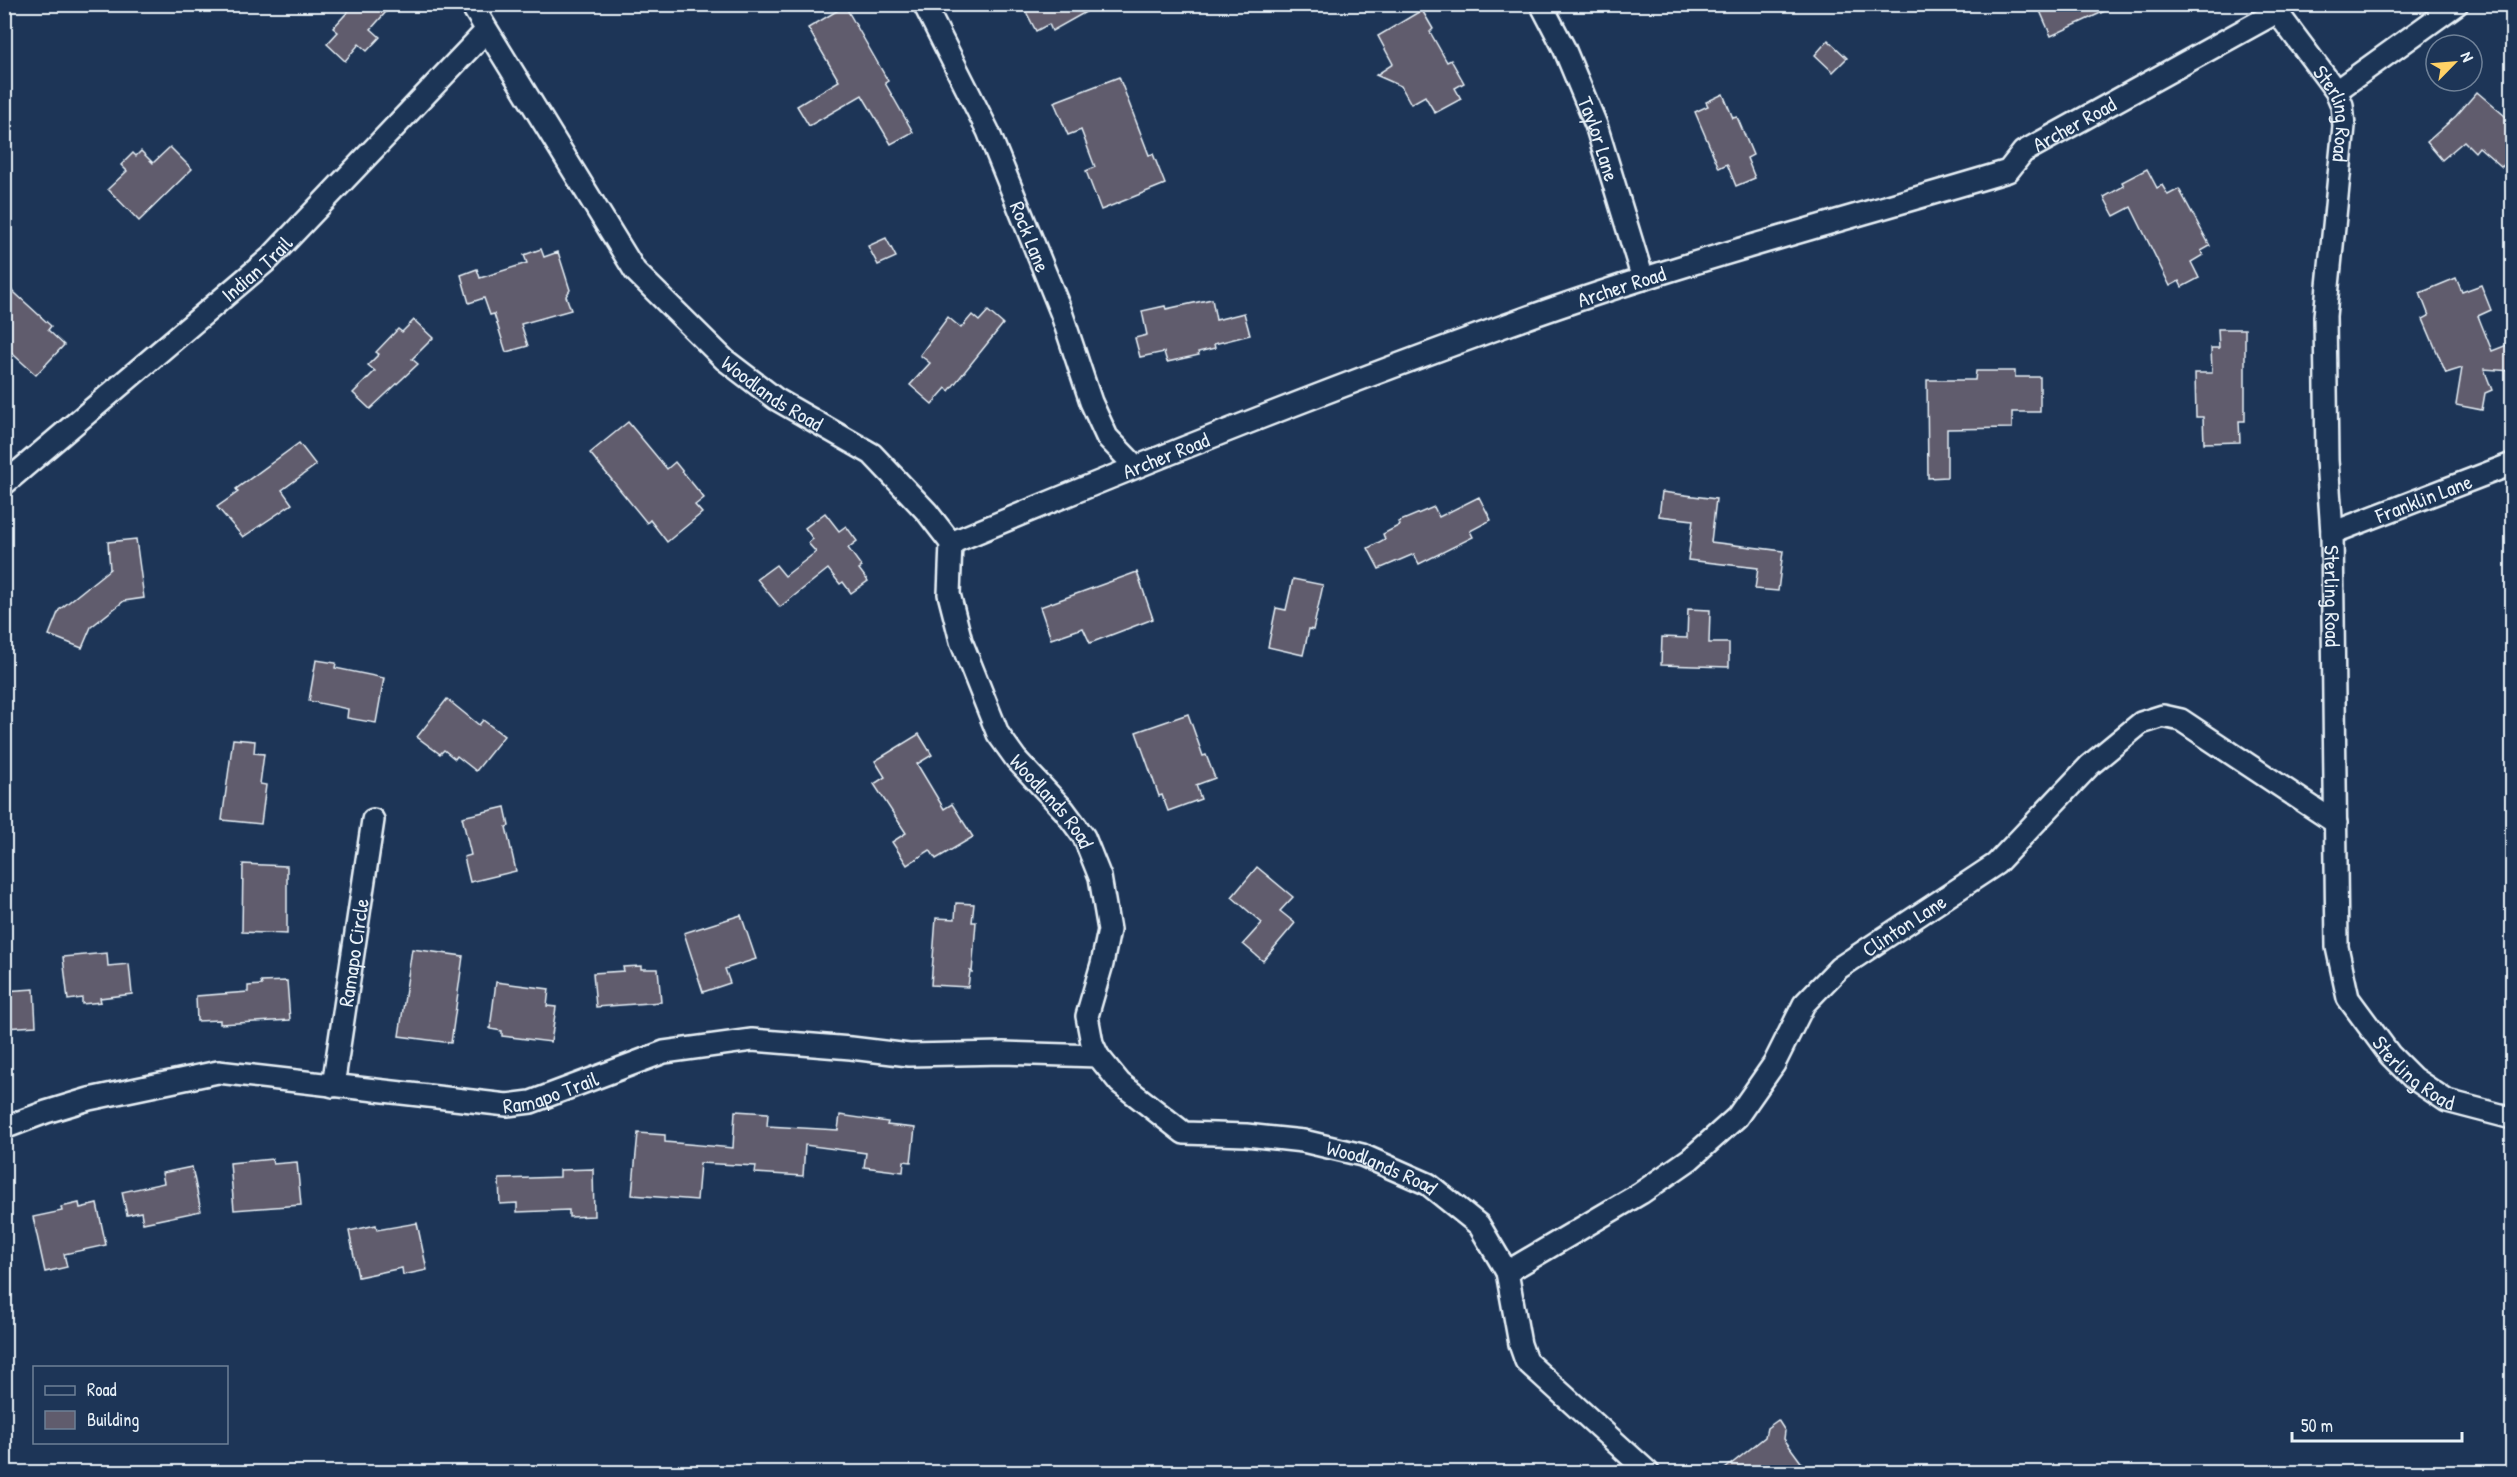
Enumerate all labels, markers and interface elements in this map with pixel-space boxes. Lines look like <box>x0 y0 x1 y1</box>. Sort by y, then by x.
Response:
north arrow <box>2424 33 2484 93</box>
text: N <box>2456 48 2480 66</box>
street label: Sterling Road <box>2307 59 2359 163</box>
street label: Archer Road <box>2027 89 2121 159</box>
street label: Taylor Lane <box>1571 92 1627 185</box>
street label: Rock Lane <box>1003 197 1058 276</box>
street label: Indian Trail <box>215 229 299 308</box>
street label: Archer Road <box>1573 258 1669 314</box>
street label: Woodlands Road <box>716 348 829 438</box>
street label: Archer Road <box>1118 425 1213 485</box>
street label: Franklin Lane <box>2370 466 2476 530</box>
street label: Sterling Road <box>2318 545 2348 647</box>
street label: Woodlands Road <box>1003 747 1101 852</box>
street label: Clinton Lane <box>1856 887 1952 963</box>
street label: Ramapo Circle <box>331 896 376 1009</box>
street label: Sterling Road <box>2366 1030 2458 1117</box>
street label: Ramapo Trail <box>501 1063 603 1120</box>
street label: Woodlands Road <box>1324 1133 1444 1201</box>
legend <box>33 1366 228 1444</box>
text: Road <box>87 1377 117 1402</box>
scale bar <box>2292 1405 2462 1443</box>
text: Building <box>87 1407 139 1432</box>
text: 50 m <box>2301 1413 2333 1438</box>

